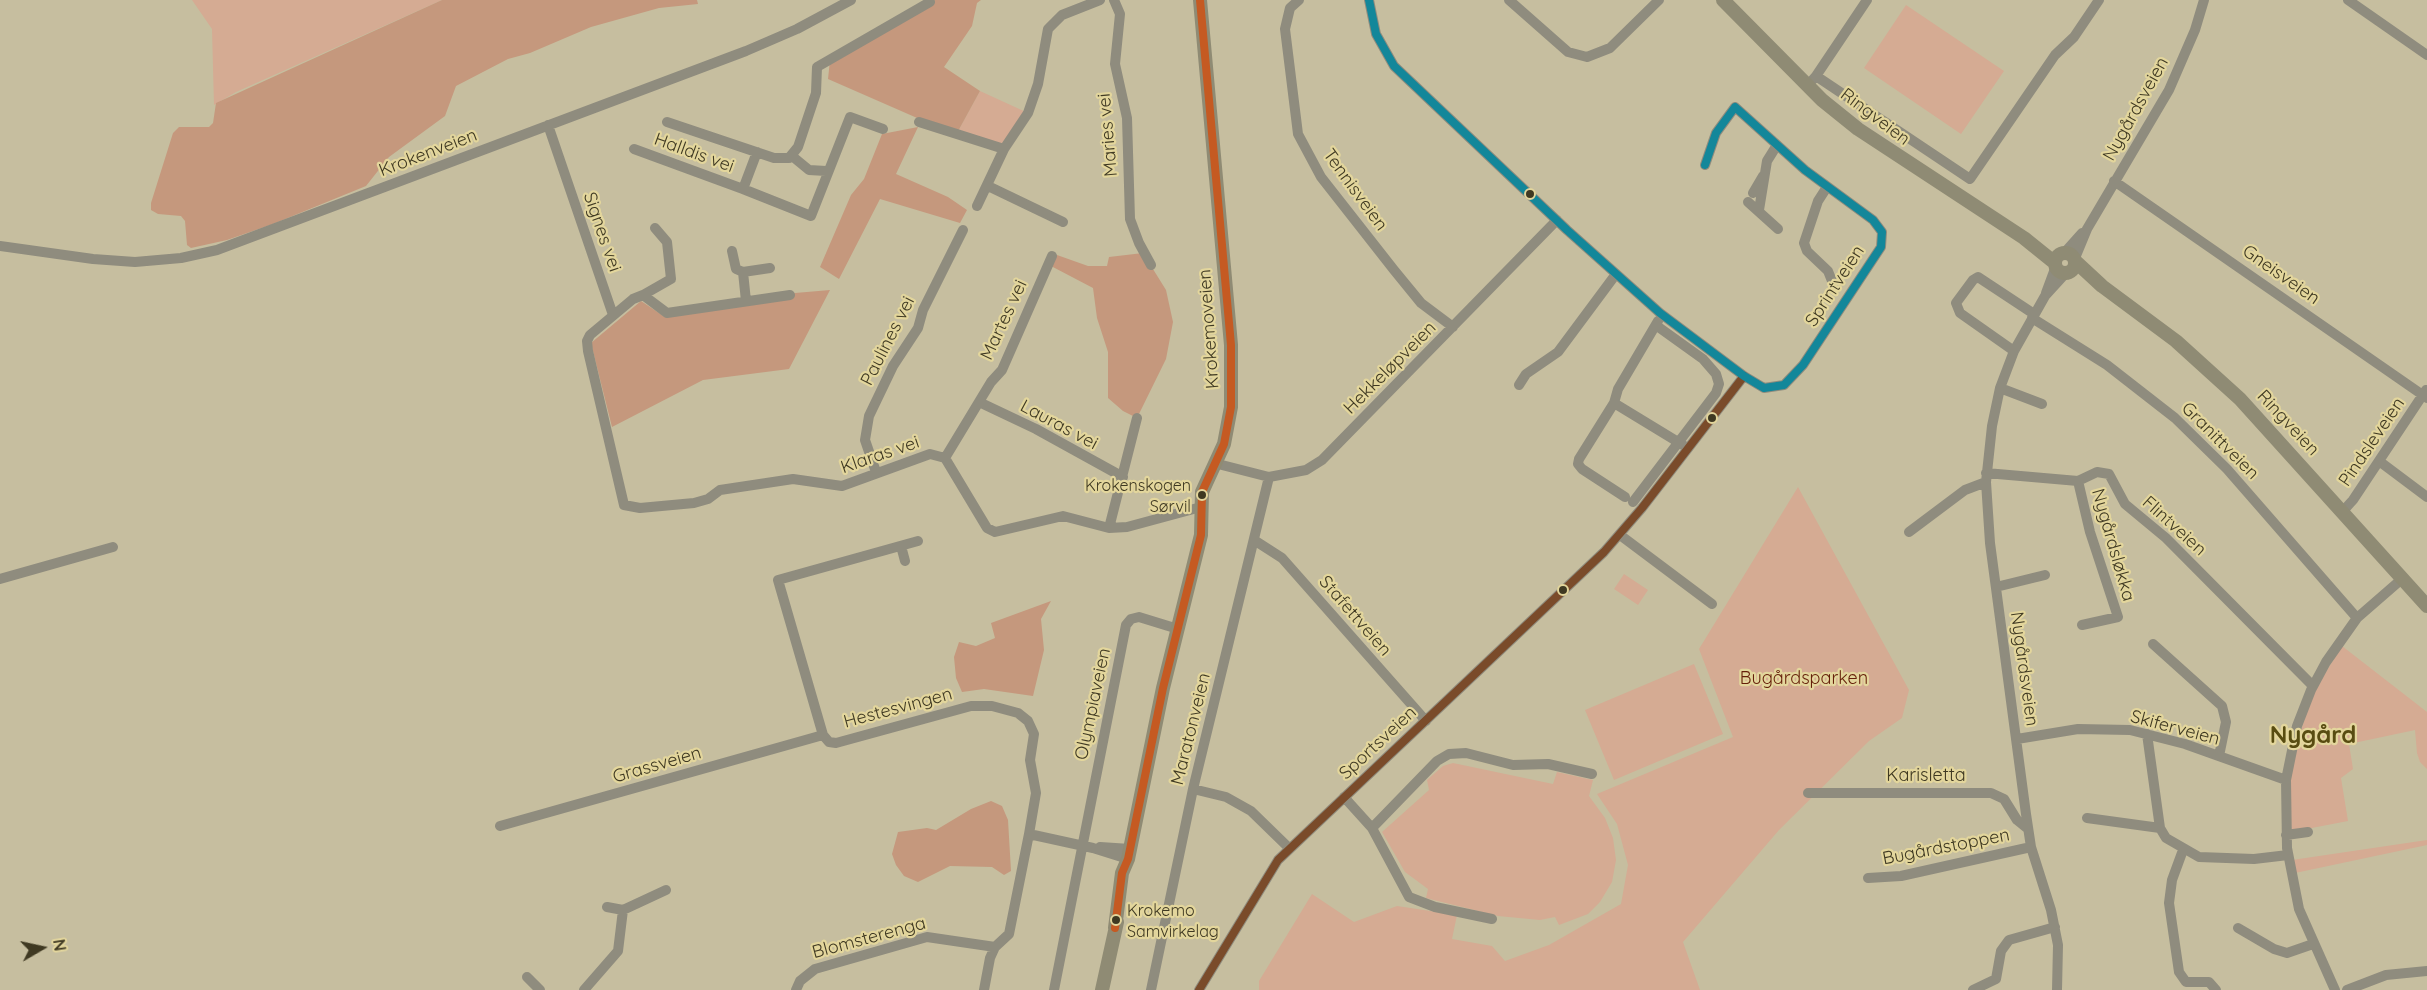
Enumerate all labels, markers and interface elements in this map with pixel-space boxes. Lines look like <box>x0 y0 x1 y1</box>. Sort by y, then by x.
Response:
street label: Nygårdsveien <box>2099 53 2173 165</box>
street label: Ringveien <box>1836 84 1914 150</box>
street label: Maries vei <box>1094 92 1122 178</box>
street label: Krokenveien <box>376 124 480 182</box>
street label: Halldis vei <box>651 129 737 177</box>
street label: Tennisveien <box>1318 145 1392 235</box>
unlabelled marker <box>1524 188 1536 200</box>
street label: Signes vei <box>578 189 626 275</box>
street label: Sprintveien <box>1801 241 1869 331</box>
street label: Gneisveien <box>2238 241 2324 309</box>
street label: Krokemoveien <box>1194 268 1224 390</box>
street label: Martes vei <box>976 277 1032 363</box>
street label: Paulines vei <box>856 293 920 389</box>
street label: Hekkeløpveien <box>1339 317 1441 419</box>
street label: Ringveien <box>2252 386 2324 460</box>
street label: Pindsleveien <box>2334 394 2410 490</box>
street label: Lauras vei <box>1016 396 1102 454</box>
street label: Granittveien <box>2177 398 2263 484</box>
unlabelled marker <box>1706 412 1718 424</box>
street label: Klaras vei <box>838 432 922 478</box>
place label: Krokenskogen Sørvil <box>1085 476 1191 514</box>
street label: Nygårdsløkka <box>2087 486 2139 604</box>
marker: Krokenskogen Sørvil <box>1196 489 1208 501</box>
street label: Flintveien <box>2138 492 2210 560</box>
street label: Stafettveien <box>1314 571 1396 661</box>
unlabelled marker <box>1557 584 1569 596</box>
street label: Nygårdsveien <box>2005 611 2043 727</box>
street label: Olympiaveien <box>1071 646 1115 762</box>
park label: Bugårdsparken <box>1740 668 1868 690</box>
street label: Maratonveien <box>1167 671 1215 787</box>
street label: Hestesvingen <box>841 683 955 733</box>
street label: Sportsveien <box>1335 702 1421 784</box>
street label: Skiferveien <box>2128 706 2222 750</box>
district label: Nygård <box>2270 722 2356 750</box>
street label: Grassveien <box>610 742 704 788</box>
street label: Karisletta <box>1886 765 1966 787</box>
street label: Bugårdstoppen <box>1881 824 2011 870</box>
place label: Krokemo Samvirkelag <box>1127 901 1219 939</box>
street label: Blomsterenga <box>810 912 928 964</box>
marker: Krokemo Samvirkelag <box>1110 914 1122 926</box>
north arrow <box>12 918 72 978</box>
text: N <box>49 938 71 953</box>

